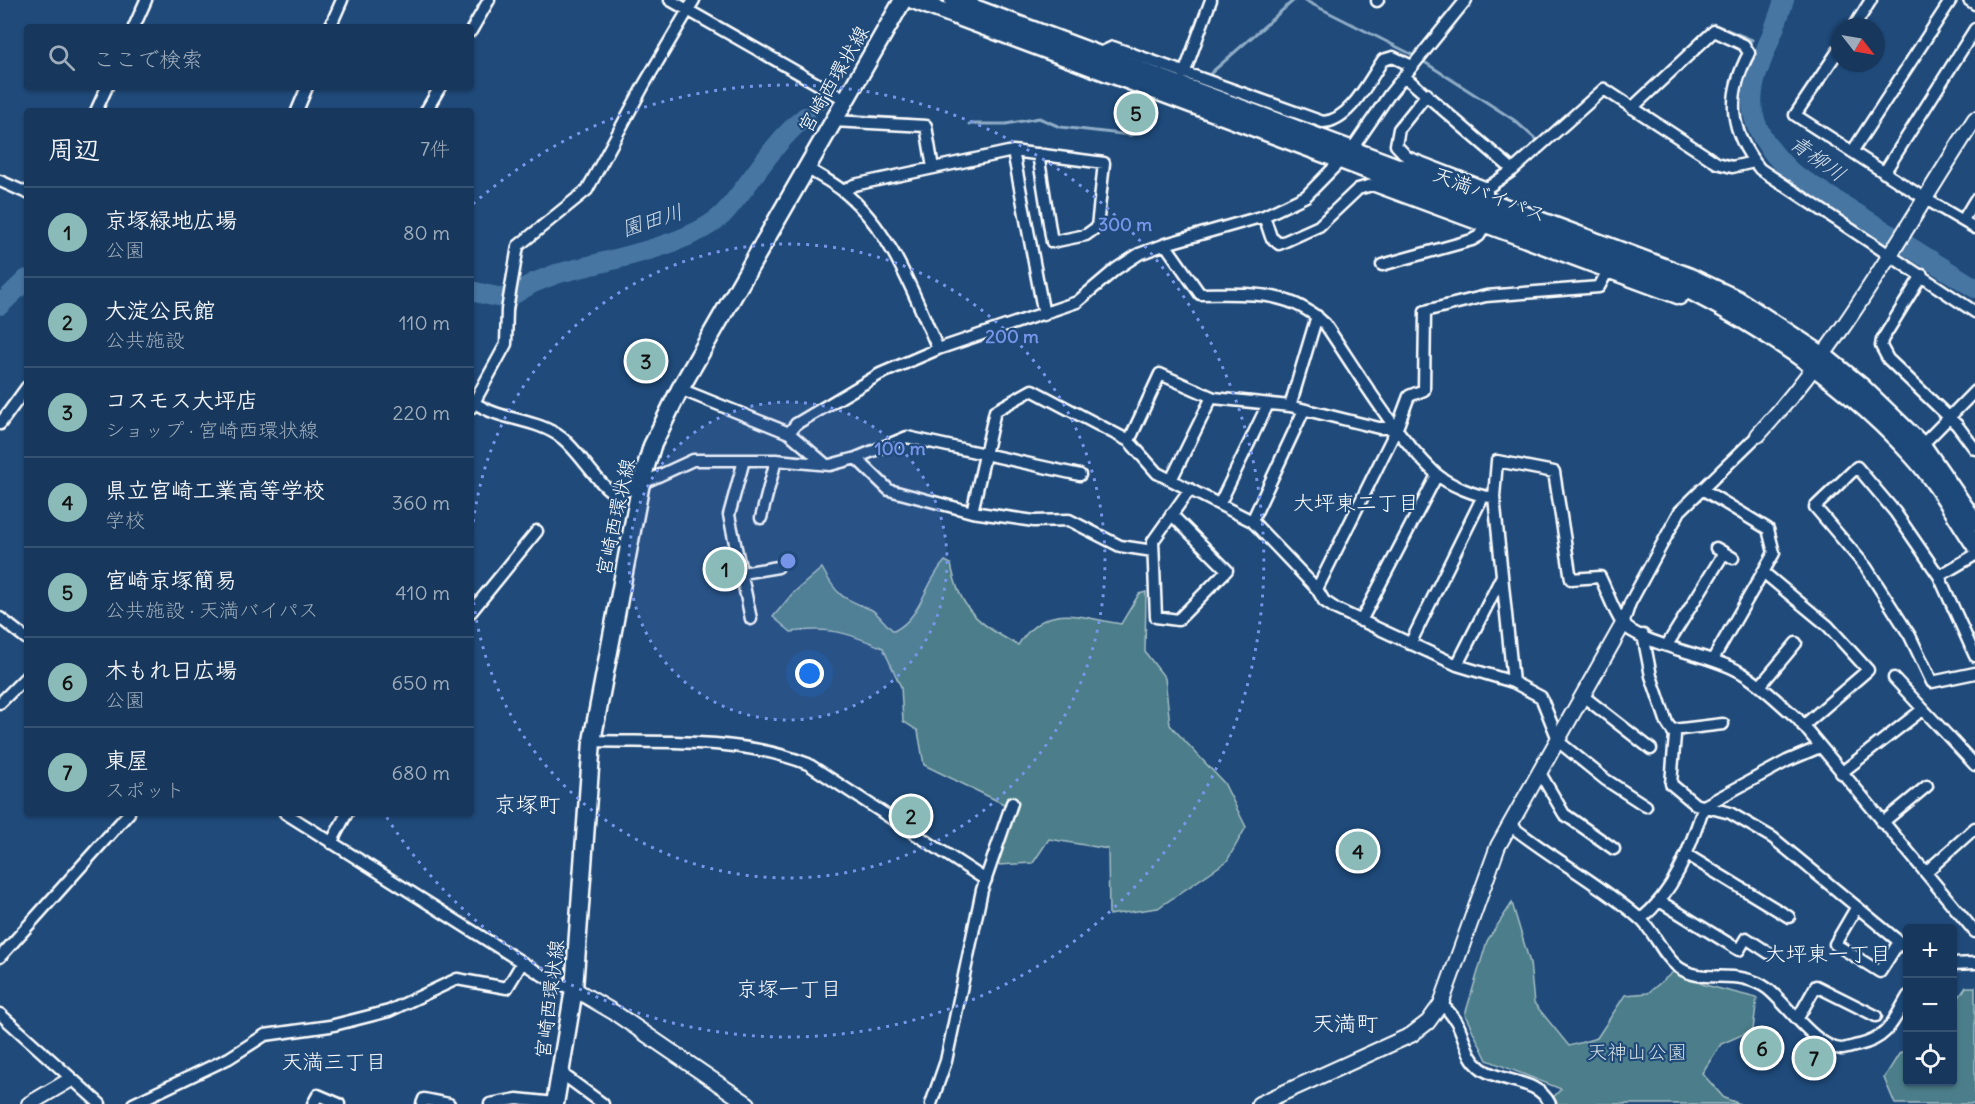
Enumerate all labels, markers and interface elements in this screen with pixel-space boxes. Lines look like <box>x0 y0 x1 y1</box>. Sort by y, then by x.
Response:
north arrow <box>1831 18 1885 72</box>
street label: 宮崎西環状線 <box>792 21 874 137</box>
search box <box>24 24 474 90</box>
icon: search <box>45 41 78 74</box>
text: ここで検索 <box>93 45 203 73</box>
pin: 5 <box>1116 90 1156 136</box>
water label: 青柳川 <box>1785 129 1851 187</box>
text: 周辺 <box>48 133 100 166</box>
text: 7件 <box>420 136 450 161</box>
street label: 天満バイパス <box>1430 161 1550 227</box>
water label: 園田川 <box>618 198 686 242</box>
text: 京塚緑地広場 <box>105 206 237 234</box>
text: 300 m <box>1098 213 1152 236</box>
text: 1 <box>64 220 71 245</box>
text: 80 m <box>403 220 450 245</box>
text: 公園 <box>105 237 145 262</box>
text: 大淀公民館 <box>105 296 215 324</box>
text: 2 <box>62 310 73 335</box>
text: 110 m <box>399 310 450 335</box>
text: 200 m <box>985 325 1039 348</box>
text: 公共施設 <box>105 327 185 352</box>
pin: 3 <box>626 338 666 384</box>
text: コスモス大坪店 <box>105 386 258 414</box>
text: 3 <box>62 400 73 425</box>
text: 220 m <box>393 400 450 425</box>
text: ショップ · 宮崎西環状線 <box>105 417 318 442</box>
text: 100 m <box>875 437 926 460</box>
street label: 宮崎西環状線 <box>590 456 640 578</box>
text: 県立宮崎工業高等学校 <box>105 476 325 504</box>
district label: 大坪東二丁目 <box>1293 489 1419 516</box>
text: 4 <box>62 490 73 515</box>
text: 360 m <box>392 490 450 515</box>
text: 学校 <box>105 507 145 532</box>
pin: 1 <box>706 546 744 592</box>
centre of rings <box>778 551 798 571</box>
text: 宮崎京塚簡易 <box>105 566 237 594</box>
text: 5 <box>62 580 73 605</box>
text: 410 m <box>395 580 450 605</box>
text: 公共施設 · 天満バイパス <box>105 597 319 622</box>
text: 木もれ日広場 <box>105 656 237 684</box>
your location <box>795 659 824 688</box>
text: 6 <box>62 670 73 695</box>
text: 650 m <box>392 670 450 695</box>
text: 公園 <box>105 687 145 712</box>
text: 東屋 <box>105 746 149 774</box>
text: 7 <box>63 760 72 785</box>
text: 680 m <box>391 760 450 785</box>
text: スポット <box>105 777 185 802</box>
district label: 京塚町 <box>494 790 560 818</box>
pin: 2 <box>892 794 930 838</box>
pin: 4 <box>1338 828 1378 874</box>
map controls <box>1903 924 1957 1086</box>
button: + <box>1903 924 1957 978</box>
street label: 宮崎西環状線 <box>529 938 569 1060</box>
district label: 大坪東一丁目 <box>1765 940 1891 967</box>
district label: 京塚一丁目 <box>737 975 842 1002</box>
button: − <box>1903 978 1957 1032</box>
district label: 天満町 <box>1312 1009 1378 1037</box>
pin: 6 <box>1742 1026 1782 1070</box>
button: locate <box>1903 1032 1957 1086</box>
pin: 7 <box>1794 1036 1834 1080</box>
park label: 天神山公園 <box>1587 1039 1687 1064</box>
district label: 天満三丁目 <box>282 1048 387 1075</box>

